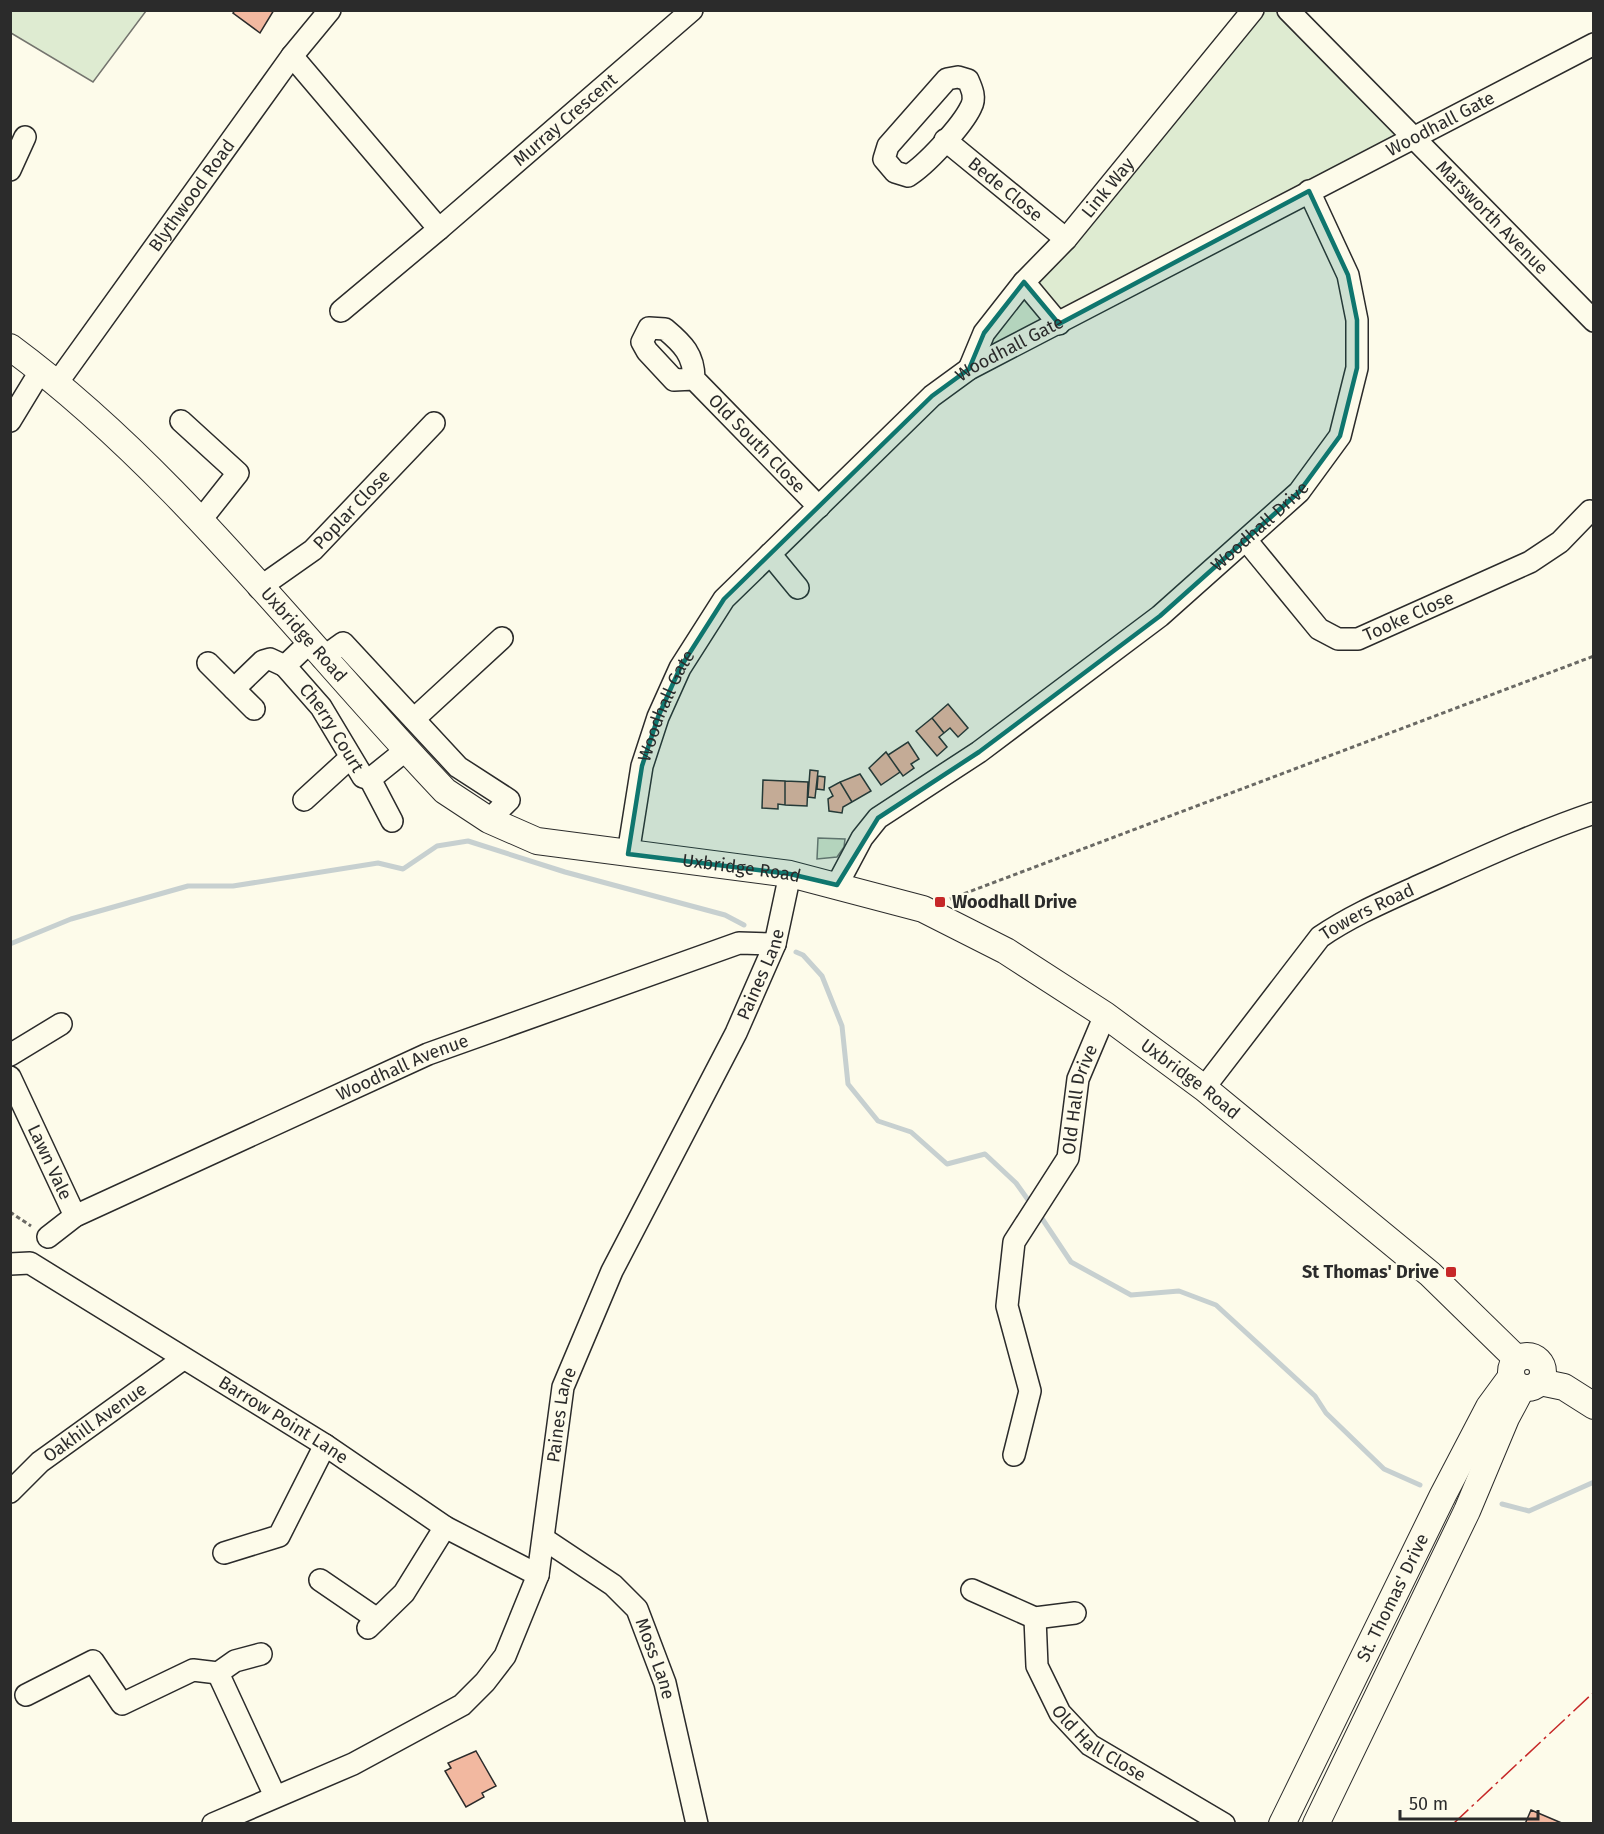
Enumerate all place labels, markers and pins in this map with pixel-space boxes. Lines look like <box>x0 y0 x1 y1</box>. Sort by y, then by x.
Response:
place label: Woodhall Drive <box>952 891 1077 913</box>
marker: Woodhall Drive <box>933 895 947 909</box>
place label: St Thomas' Drive <box>1302 1261 1439 1283</box>
marker: St Thomas' Drive <box>1444 1265 1458 1279</box>

